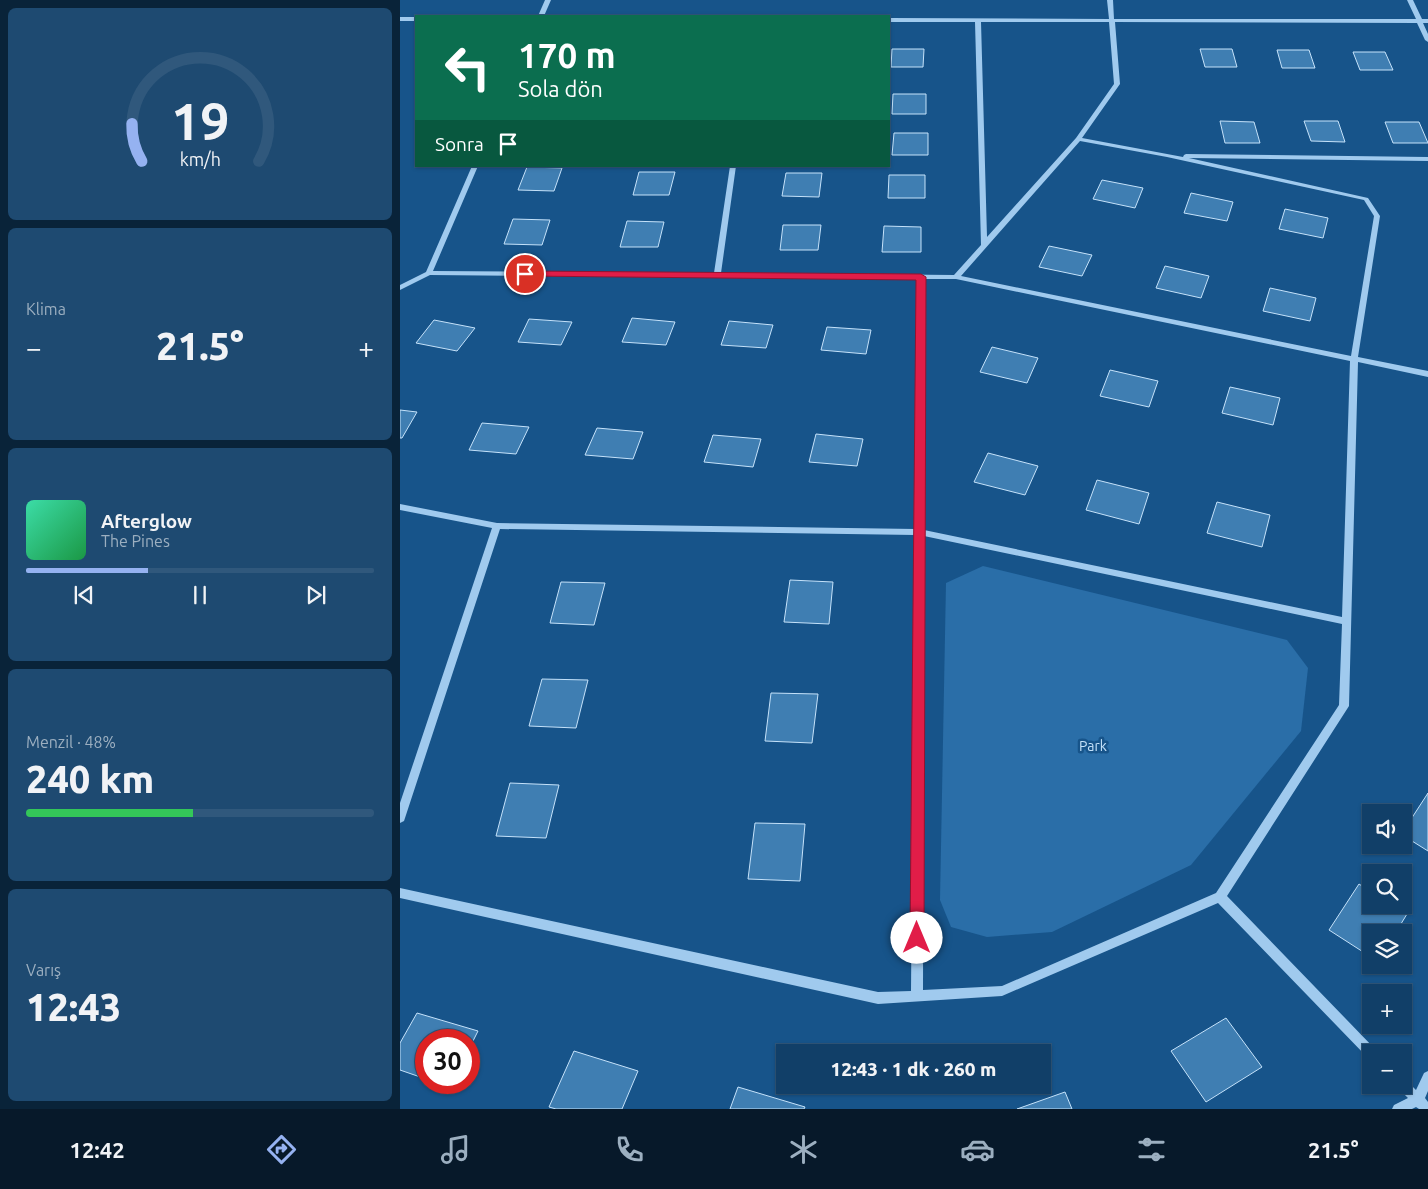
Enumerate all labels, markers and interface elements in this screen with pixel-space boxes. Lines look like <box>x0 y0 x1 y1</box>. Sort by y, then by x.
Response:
icon: left <box>435 35 500 100</box>
text: 170 m <box>518 35 616 75</box>
text: Sola dön <box>518 76 603 101</box>
text: 19 <box>171 92 229 150</box>
icon: arrive <box>494 130 522 158</box>
text: Sonra <box>435 133 484 155</box>
text: km/h <box>179 149 221 169</box>
pin <box>504 253 546 295</box>
icon: arrive <box>511 260 539 288</box>
text: Klima <box>26 300 66 318</box>
text: 21.5° <box>156 325 244 367</box>
text: − <box>26 332 42 363</box>
text: + <box>358 332 374 363</box>
text: Afterglow <box>101 510 192 532</box>
text: The Pines <box>101 532 170 550</box>
icon: previous <box>70 581 98 609</box>
icon: pause <box>186 581 214 609</box>
icon: next <box>302 581 330 609</box>
text: Menzil · 48% <box>26 733 116 751</box>
park label: Park <box>1079 738 1107 754</box>
text: 240 km <box>26 758 154 800</box>
map controls <box>1362 804 1412 1094</box>
button: sound <box>1362 804 1412 854</box>
button: search <box>1362 864 1412 914</box>
position arrow <box>890 911 942 963</box>
button: layers <box>1362 924 1412 974</box>
text: Varış <box>26 961 61 979</box>
button: + <box>1362 984 1412 1034</box>
text: 12:43 <box>26 986 121 1028</box>
speed limit sign: 30 <box>415 1029 480 1094</box>
button: − <box>1362 1044 1412 1094</box>
text: 12:43 · 1 dk · 260 m <box>831 1058 996 1080</box>
icon: directions <box>264 1132 299 1167</box>
icon: music <box>438 1132 473 1167</box>
icon: phone <box>612 1132 647 1167</box>
icon: climate <box>786 1132 821 1167</box>
icon: car <box>960 1132 995 1167</box>
icon: filters <box>1134 1132 1169 1167</box>
text: 12:42 <box>70 1137 125 1162</box>
text: 21.5° <box>1308 1137 1358 1162</box>

